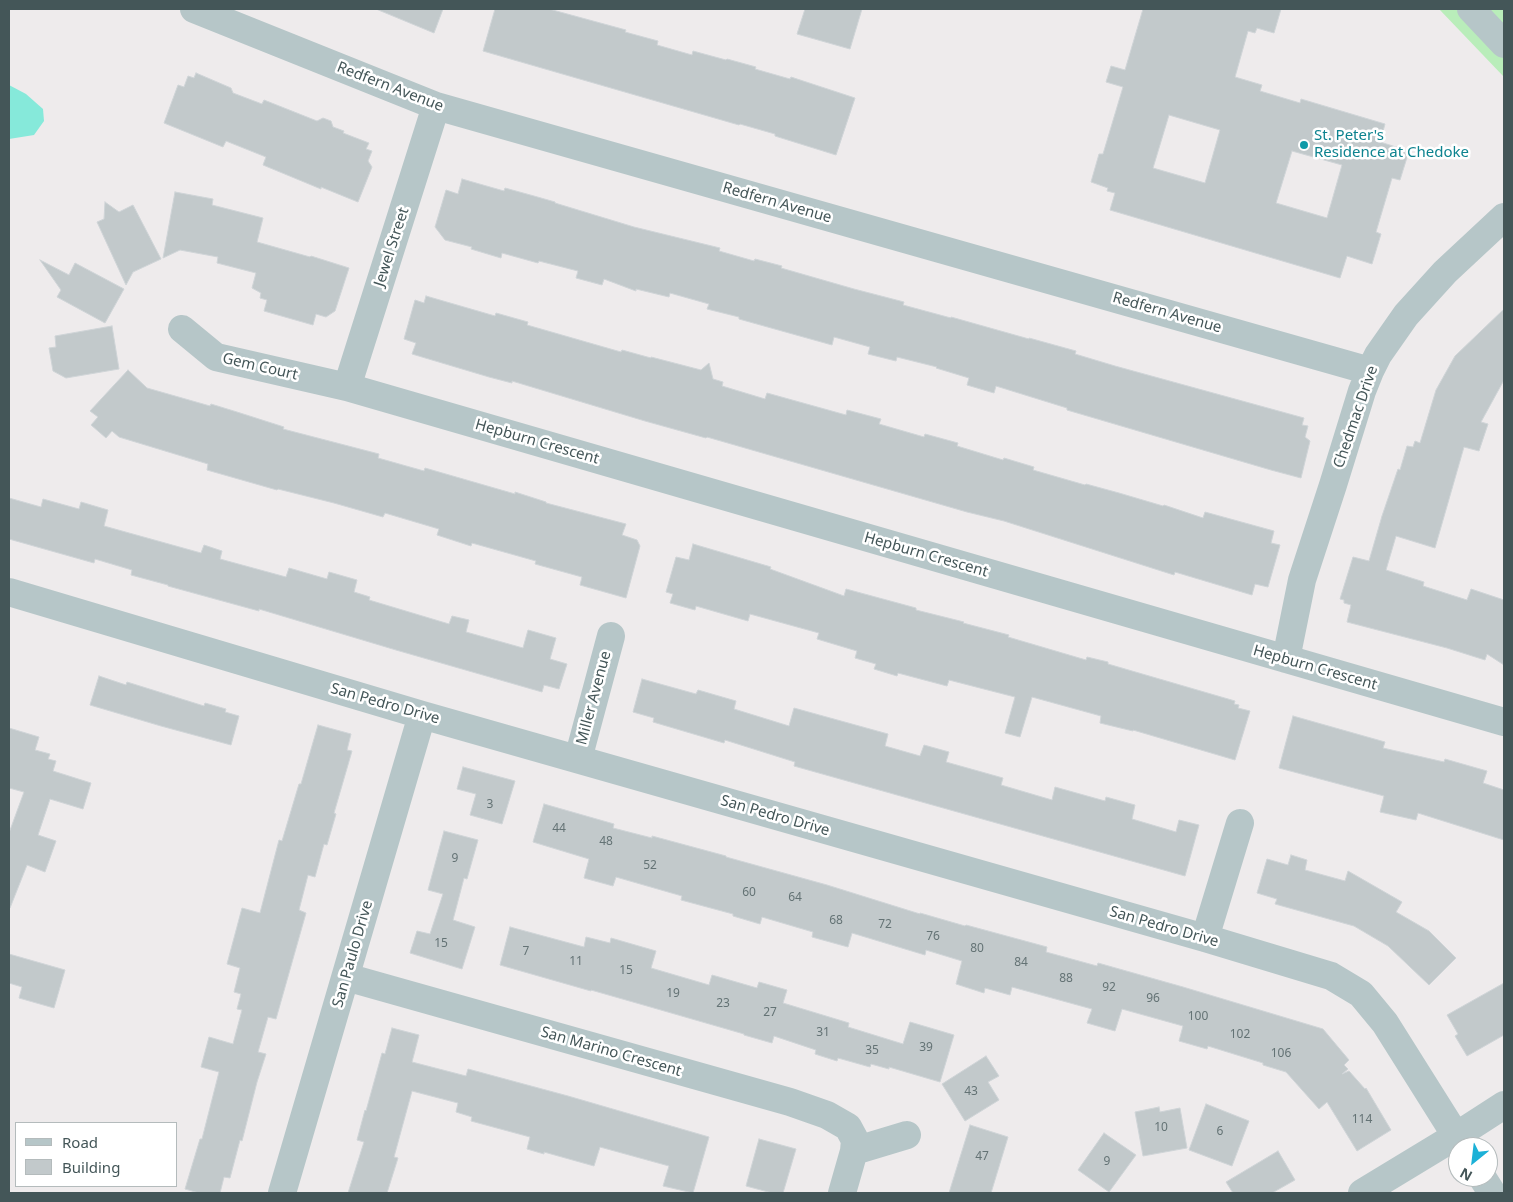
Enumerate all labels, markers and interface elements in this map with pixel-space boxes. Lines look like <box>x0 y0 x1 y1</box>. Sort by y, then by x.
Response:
street label: Redfern Avenue <box>334 58 446 116</box>
place label: St. Peter's Residence at Chedoke <box>1314 127 1469 162</box>
marker: St. Peter's Residence at Chedoke <box>1298 139 1310 151</box>
street label: Redfern Avenue <box>720 179 834 227</box>
street label: Jewel Street <box>371 205 413 289</box>
street label: Redfern Avenue <box>1110 289 1224 337</box>
street label: Gem Court <box>221 350 299 384</box>
street label: Chedmac Drive <box>1330 363 1382 471</box>
street label: Hepburn Crescent <box>473 416 601 468</box>
street label: Hepburn Crescent <box>862 529 990 581</box>
street label: Hepburn Crescent <box>1251 642 1379 694</box>
street label: Miller Avenue <box>573 649 615 747</box>
street label: San Pedro Drive <box>328 680 442 728</box>
street label: San Pedro Drive <box>718 792 832 840</box>
house number: 3 <box>487 798 493 812</box>
house number: 44 <box>552 822 566 836</box>
house number: 48 <box>599 835 613 849</box>
house number: 9 <box>452 852 458 866</box>
house number: 52 <box>643 859 657 873</box>
house number: 60 <box>742 886 756 900</box>
house number: 64 <box>788 891 802 905</box>
street label: San Paulo Drive <box>329 898 377 1010</box>
street label: San Pedro Drive <box>1107 903 1221 951</box>
house number: 68 <box>829 914 843 928</box>
house number: 72 <box>878 918 892 932</box>
house number: 76 <box>926 930 940 944</box>
house number: 15 <box>434 937 448 951</box>
house number: 80 <box>970 942 984 956</box>
house number: 7 <box>523 945 529 959</box>
house number: 11 <box>569 955 583 969</box>
house number: 84 <box>1014 956 1028 970</box>
house number: 15 <box>619 964 633 978</box>
house number: 88 <box>1059 972 1073 986</box>
house number: 92 <box>1102 981 1116 995</box>
house number: 19 <box>666 987 680 1001</box>
house number: 96 <box>1146 992 1160 1006</box>
house number: 23 <box>716 997 730 1011</box>
house number: 27 <box>763 1006 777 1020</box>
house number: 100 <box>1188 1010 1208 1024</box>
street label: San Marino Crescent <box>539 1023 683 1081</box>
house number: 31 <box>816 1026 830 1040</box>
house number: 102 <box>1230 1028 1250 1042</box>
house number: 39 <box>919 1041 933 1055</box>
house number: 35 <box>865 1044 879 1058</box>
house number: 106 <box>1271 1047 1291 1061</box>
house number: 43 <box>964 1085 978 1099</box>
house number: 114 <box>1352 1113 1372 1127</box>
house number: 10 <box>1154 1121 1168 1135</box>
legend <box>15 1122 178 1187</box>
house number: 6 <box>1217 1125 1223 1139</box>
text: Road <box>62 1132 98 1152</box>
north arrow <box>1448 1137 1498 1187</box>
house number: 47 <box>975 1150 989 1164</box>
house number: 9 <box>1104 1155 1110 1169</box>
text: Building <box>62 1157 120 1177</box>
text: N <box>1456 1164 1476 1186</box>

